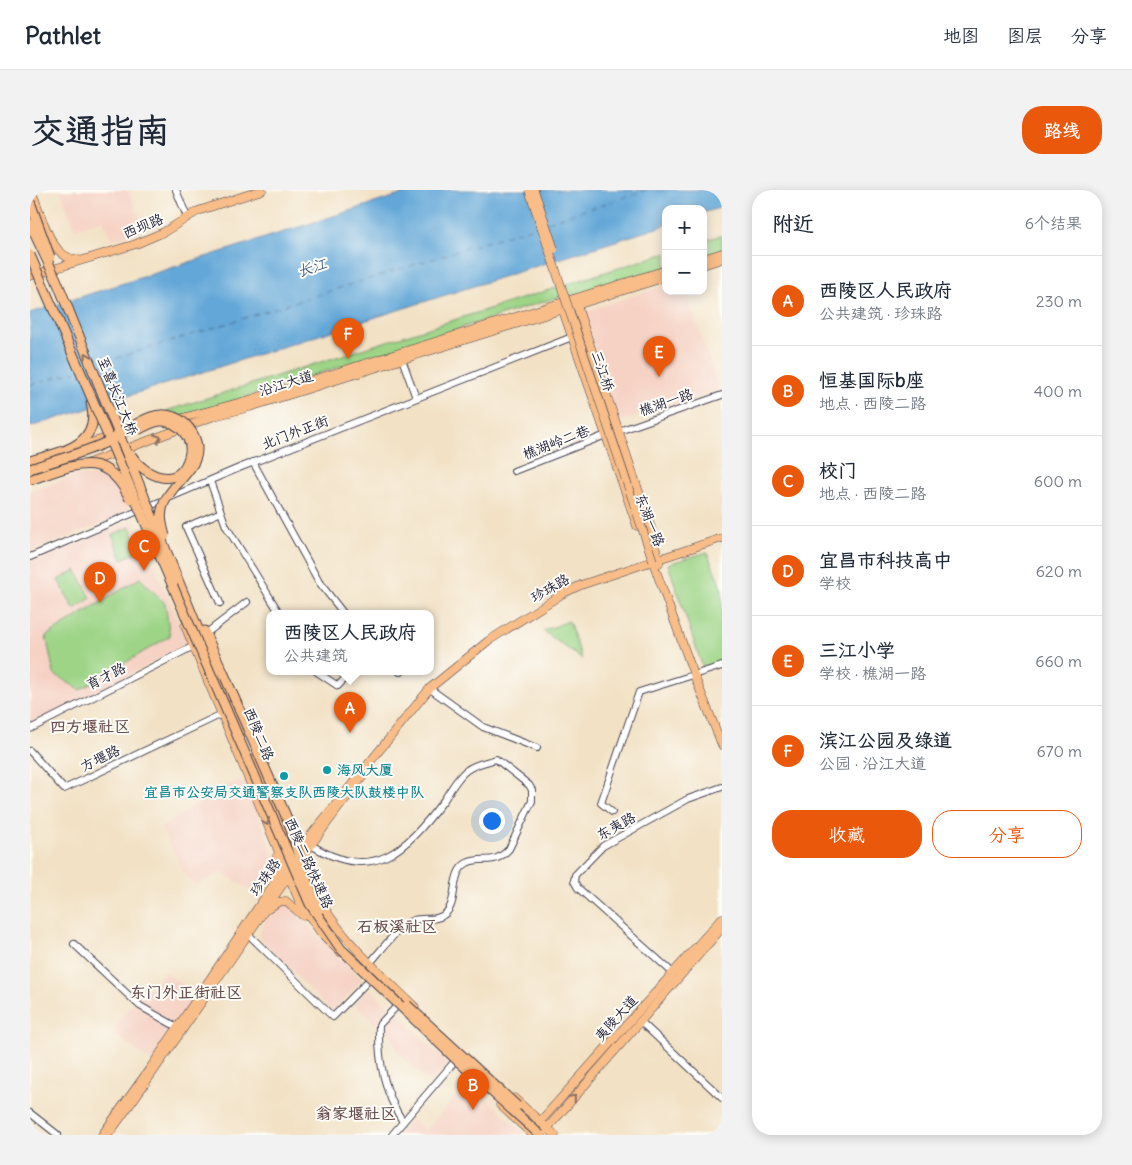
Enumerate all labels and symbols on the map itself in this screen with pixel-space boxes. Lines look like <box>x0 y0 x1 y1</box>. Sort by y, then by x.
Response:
street label: 西坝路 <box>120 210 166 242</box>
water label: 长江 <box>295 253 330 280</box>
pin: F <box>332 318 364 359</box>
pin: E <box>643 336 675 377</box>
street label: 三江桥 <box>588 348 618 394</box>
one-way arrow <box>83 352 94 361</box>
street label: 至喜长江大桥 <box>94 354 142 438</box>
street label: 沿江大道 <box>257 366 315 400</box>
street label: 樵湖一路 <box>637 384 695 420</box>
street label: 北门外正街 <box>259 411 331 453</box>
street label: 樵湖岭二巷 <box>520 421 593 463</box>
one-way arrow <box>154 433 162 443</box>
street label: 东湖一路 <box>631 491 669 549</box>
pin: C <box>128 530 160 571</box>
pin: D <box>84 562 116 603</box>
street label: 珍珠路 <box>527 570 573 606</box>
street label: 育才路 <box>83 658 129 694</box>
pin: A <box>334 692 366 733</box>
street label: 西陵二路 <box>240 705 278 763</box>
district label: 四方堰社区 <box>50 716 130 736</box>
street label: 方堰路 <box>77 741 123 775</box>
place label: 海风大厦 <box>337 761 393 779</box>
marker: 海风大厦 <box>321 764 333 776</box>
marker: 宜昌市公安局交通警察支队西陵大队鼓楼中队 <box>278 770 290 782</box>
place label: 宜昌市公安局交通警察支队西陵大队鼓楼中队 <box>144 783 424 801</box>
your location <box>479 808 505 834</box>
street label: 东夷路 <box>593 808 639 844</box>
street label: 西陵二路快速路 <box>281 815 337 911</box>
one-way arrow <box>260 817 270 825</box>
street label: 珍珠路 <box>246 855 284 899</box>
district label: 石板溪社区 <box>357 916 437 936</box>
district label: 东门外正街社区 <box>130 982 242 1002</box>
street label: 夷陵大道 <box>591 991 641 1045</box>
pin: B <box>457 1069 489 1110</box>
one-way arrow <box>568 1095 577 1104</box>
district label: 翁家堰社区 <box>316 1103 396 1123</box>

